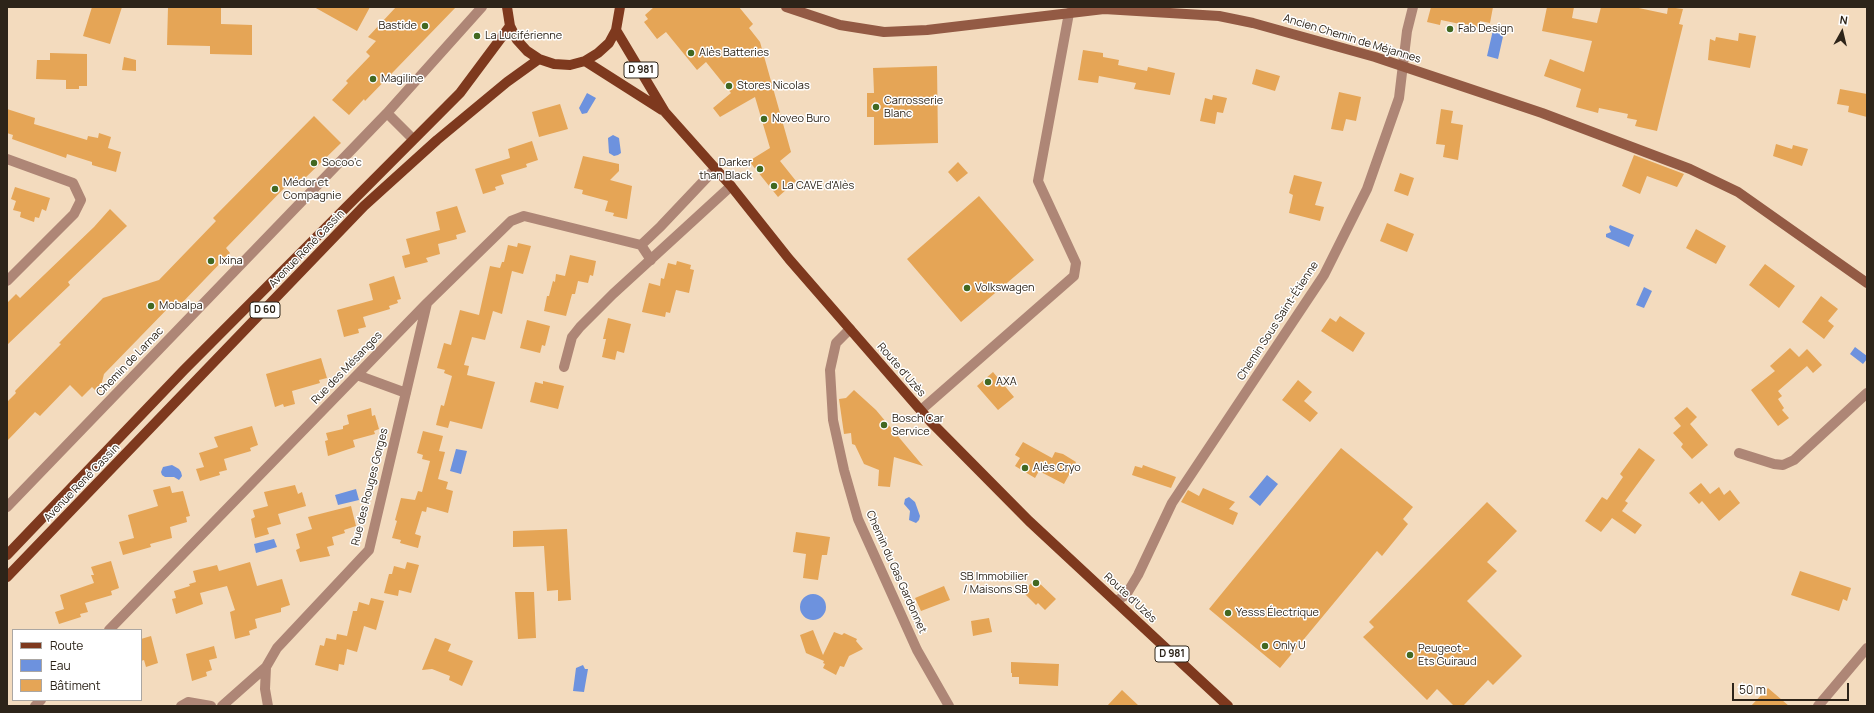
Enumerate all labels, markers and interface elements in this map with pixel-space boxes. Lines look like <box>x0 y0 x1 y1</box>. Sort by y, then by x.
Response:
street label: Ancien Chemin de Méjannes <box>1282 12 1422 66</box>
north arrow <box>1822 12 1862 52</box>
text: N <box>1839 12 1849 28</box>
place label: Bastide <box>378 19 417 33</box>
marker: Bastide <box>420 21 430 31</box>
place label: Fab Design <box>1458 22 1513 36</box>
marker: Fab Design <box>1445 24 1455 34</box>
place label: La Luciférienne <box>485 29 562 43</box>
marker: La Luciférienne <box>472 31 482 41</box>
place label: Alès Batteries <box>699 46 769 60</box>
marker: Alès Batteries <box>686 48 696 58</box>
road number: D 981 <box>624 62 658 78</box>
place label: Magiline <box>381 72 424 86</box>
marker: Magiline <box>368 74 378 84</box>
place label: Stores Nicolas <box>737 79 810 93</box>
marker: Stores Nicolas <box>724 81 734 91</box>
place label: Carrosserie Blanc <box>884 94 943 120</box>
marker: Carrosserie Blanc <box>871 102 881 112</box>
place label: Noveo Buro <box>772 112 830 126</box>
marker: Noveo Buro <box>759 114 769 124</box>
place label: Socoo’c <box>322 156 362 170</box>
place label: Darker than Black <box>699 156 752 182</box>
marker: Socoo’c <box>309 158 319 168</box>
marker: Darker than Black <box>755 164 765 174</box>
place label: Médor et Compagnie <box>283 176 341 202</box>
place label: La CAVE d'Alès <box>782 179 854 193</box>
marker: La CAVE d'Alès <box>769 181 779 191</box>
marker: Médor et Compagnie <box>270 184 280 194</box>
street label: Avenue René Cassin <box>267 207 347 291</box>
place label: Ixina <box>219 254 243 268</box>
marker: Ixina <box>206 256 216 266</box>
street label: Chemin Sous Saint-Étienne <box>1235 259 1321 383</box>
place label: Volkswagen <box>975 281 1034 295</box>
marker: Volkswagen <box>962 283 972 293</box>
place label: Mobalpa <box>159 299 203 313</box>
marker: Mobalpa <box>146 301 156 311</box>
road number: D 60 <box>250 302 280 318</box>
street label: Chemin de Larnac <box>94 325 166 399</box>
street label: Rue des Mésanges <box>309 329 385 407</box>
street label: Route d'Uzès <box>874 340 928 400</box>
place label: AXA <box>996 375 1017 389</box>
marker: AXA <box>983 377 993 387</box>
place label: Bosch Car Service <box>892 412 944 438</box>
marker: Bosch Car Service <box>879 420 889 430</box>
street label: Rue des Rouges Gorges <box>349 427 391 547</box>
street label: Avenue René Cassin <box>42 441 122 525</box>
place label: Alès Cryo <box>1033 461 1081 475</box>
marker: Alès Cryo <box>1020 463 1030 473</box>
street label: Chemin du Gas Gardonnet <box>863 509 929 635</box>
place label: SB Immobilier / Maisons SB <box>960 570 1028 596</box>
street label: Route d'Uzès <box>1101 570 1159 626</box>
marker: SB Immobilier / Maisons SB <box>1031 578 1041 588</box>
place label: Yesss Électrique <box>1236 606 1319 620</box>
marker: Yesss Électrique <box>1223 608 1233 618</box>
legend <box>12 629 142 701</box>
text: Route <box>50 637 83 654</box>
place label: Only U <box>1273 639 1306 653</box>
marker: Only U <box>1260 641 1270 651</box>
place label: Peugeot - Ets Guiraud <box>1418 642 1476 668</box>
road number: D 981 <box>1155 646 1189 662</box>
marker: Peugeot - Ets Guiraud <box>1405 650 1415 660</box>
text: Eau <box>50 657 71 674</box>
scale bar <box>1734 675 1851 701</box>
text: Bâtiment <box>50 677 101 694</box>
text: 50 m <box>1739 681 1766 698</box>

